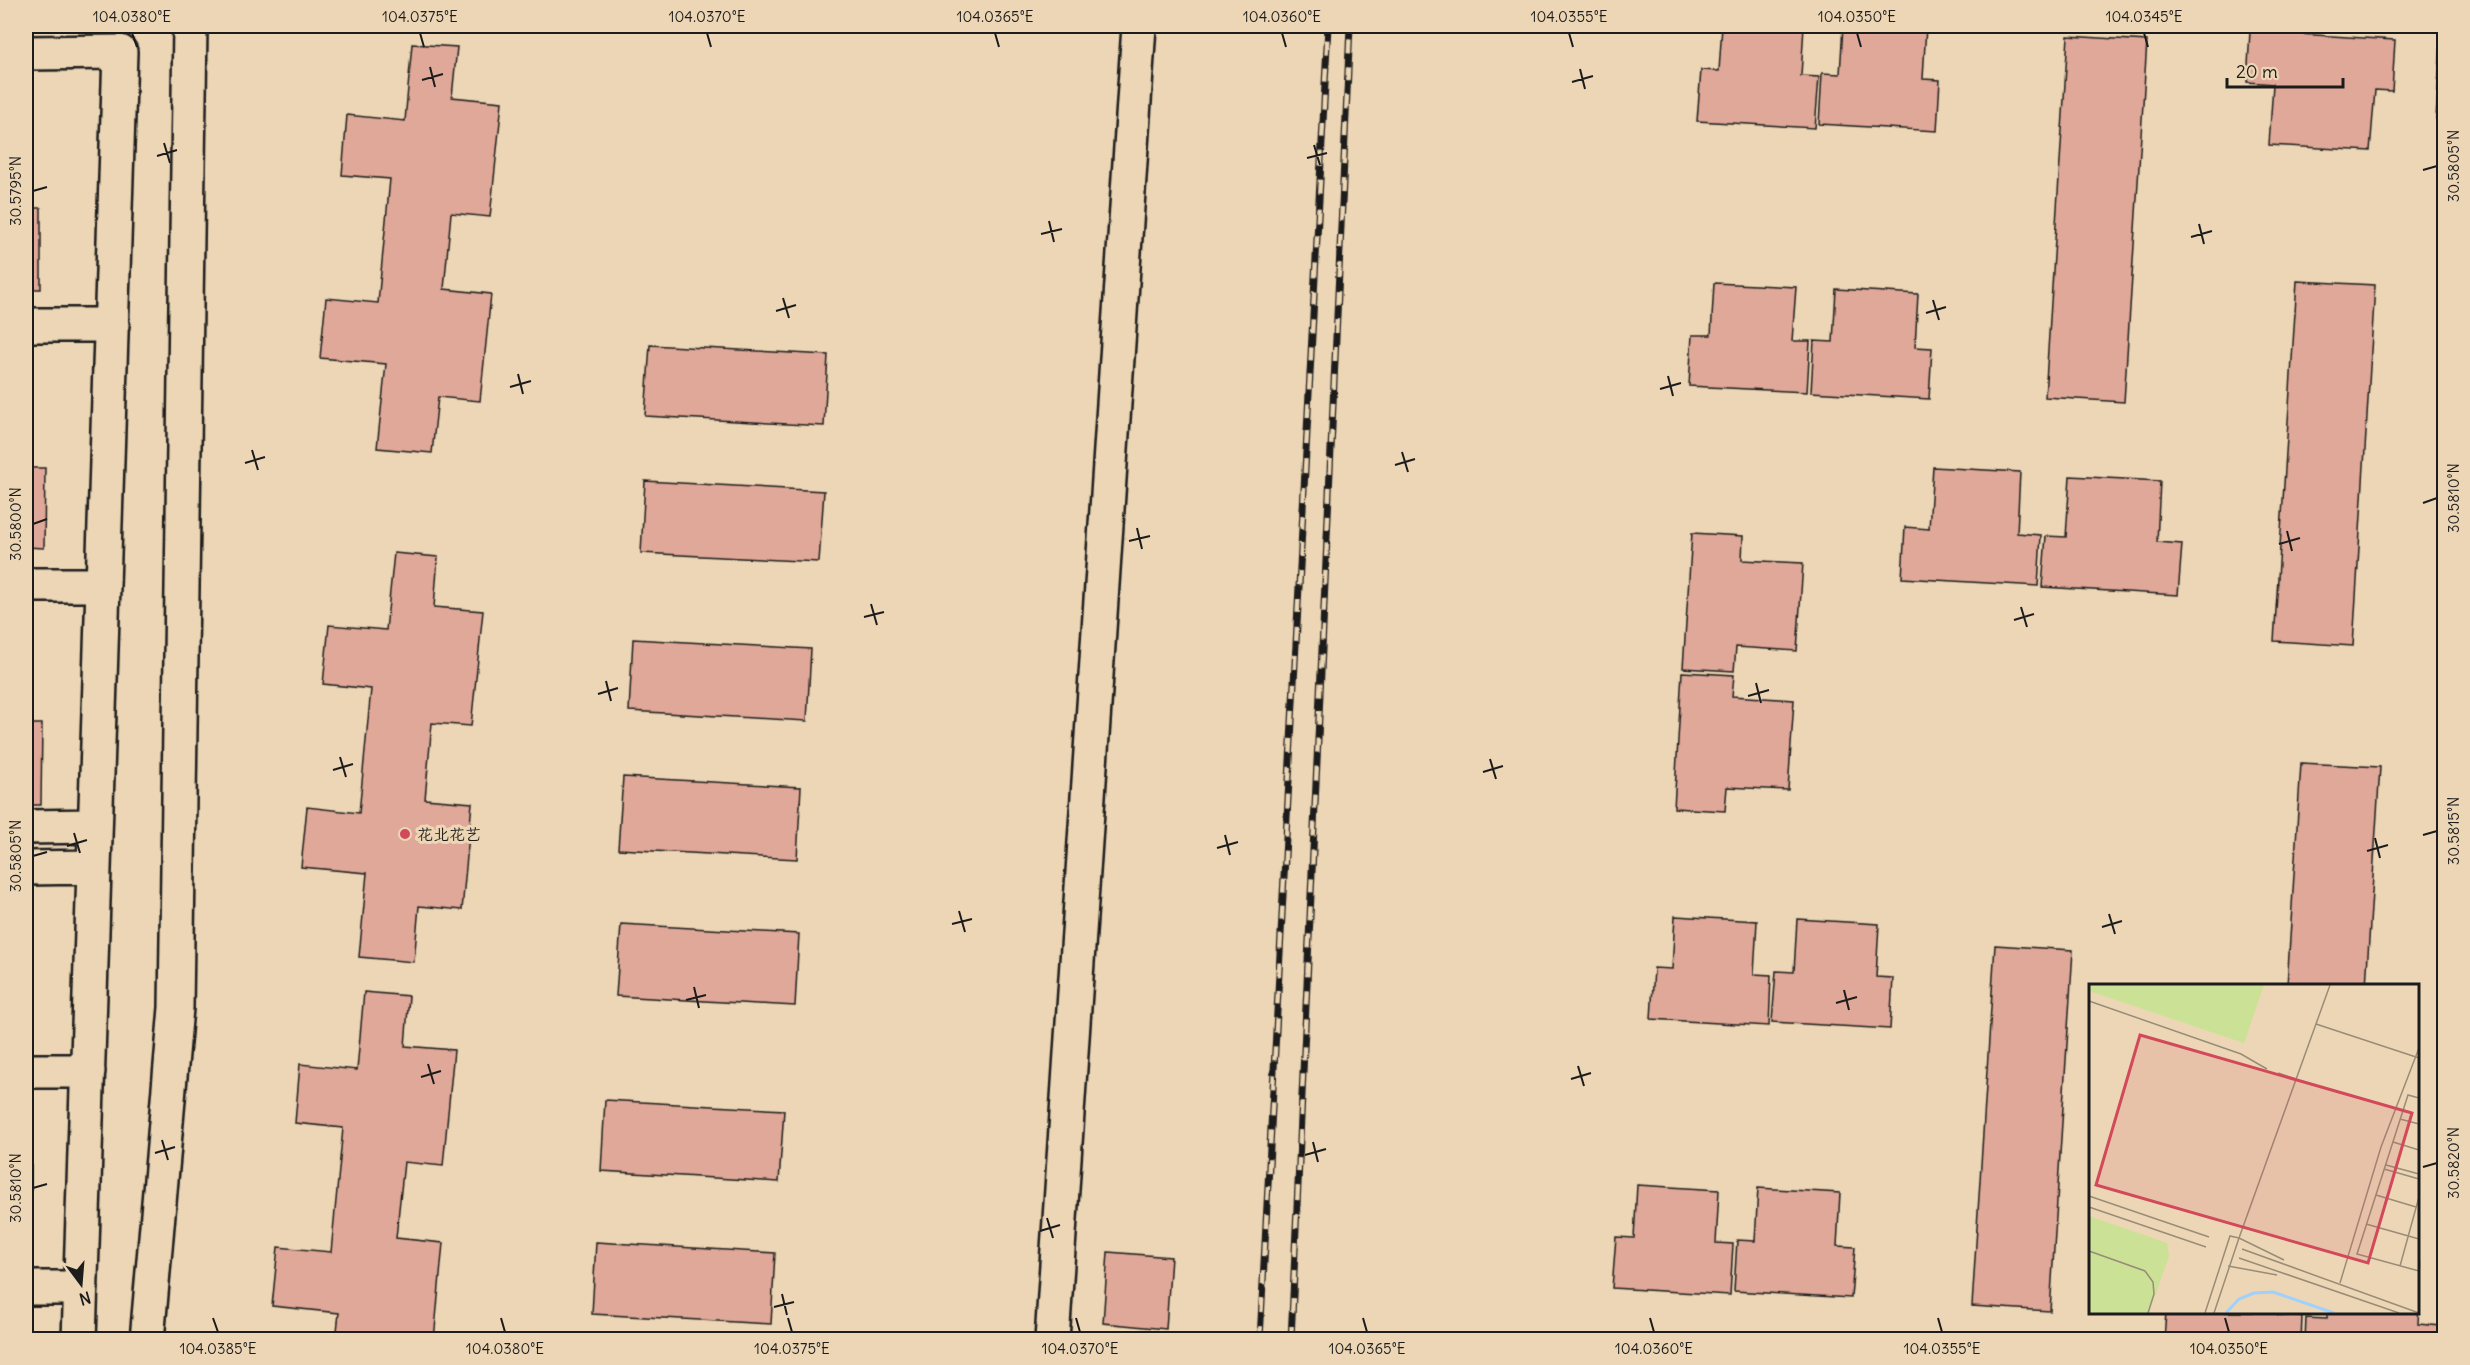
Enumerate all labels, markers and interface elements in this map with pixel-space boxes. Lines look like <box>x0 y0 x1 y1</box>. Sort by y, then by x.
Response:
text: 104.0380°E <box>93 7 171 26</box>
text: 104.0375°E <box>382 7 458 26</box>
text: 104.0370°E <box>668 7 746 26</box>
text: 104.0365°E <box>956 7 1034 26</box>
text: 104.0360°E <box>1243 7 1321 26</box>
text: 104.0355°E <box>1530 7 1608 26</box>
text: 104.0350°E <box>1818 7 1896 26</box>
text: 104.0345°E <box>2105 7 2183 26</box>
scale bar <box>2227 51 2342 89</box>
text: 20 m <box>2236 60 2278 83</box>
text: 30.5805°N <box>2444 130 2463 202</box>
text: 30.5795°N <box>6 156 25 226</box>
text: 30.5810°N <box>2444 463 2463 533</box>
text: 30.5800°N <box>6 487 25 561</box>
text: 30.5815°N <box>2444 797 2463 865</box>
text: 30.5805°N <box>6 820 25 892</box>
place label: 花北花艺 <box>417 824 481 844</box>
marker: 花北花艺 <box>398 827 412 841</box>
inset map <box>2089 984 2419 1314</box>
text: 30.5820°N <box>2444 1127 2463 1199</box>
text: 30.5810°N <box>6 1153 25 1223</box>
north arrow <box>51 1254 111 1314</box>
text: N <box>77 1287 93 1310</box>
text: 104.0385°E <box>179 1339 257 1358</box>
text: 104.0380°E <box>466 1339 544 1358</box>
text: 104.0375°E <box>754 1339 830 1358</box>
text: 104.0370°E <box>1041 1339 1119 1358</box>
text: 104.0365°E <box>1328 1339 1406 1358</box>
text: 104.0360°E <box>1615 1339 1693 1358</box>
text: 104.0355°E <box>1903 1339 1981 1358</box>
text: 104.0350°E <box>2190 1339 2268 1358</box>

